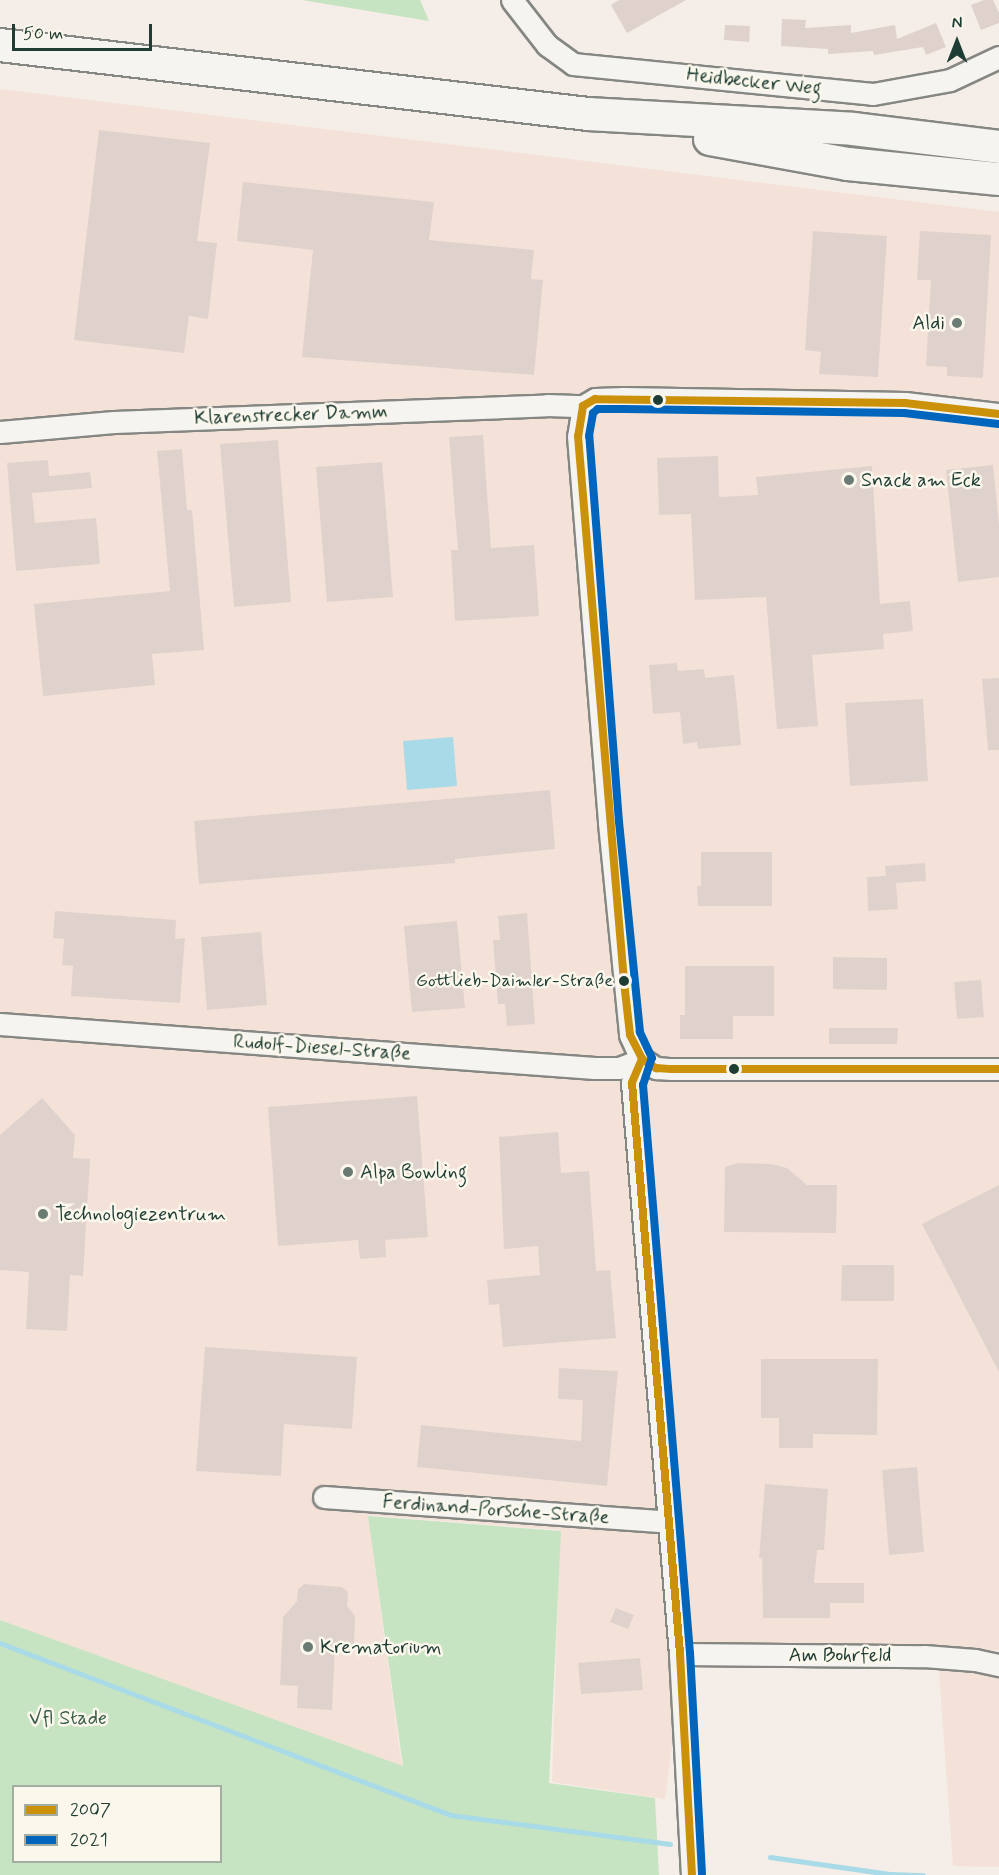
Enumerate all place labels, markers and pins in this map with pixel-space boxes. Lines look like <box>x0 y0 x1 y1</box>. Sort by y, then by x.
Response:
place label: Aldi <box>912 311 945 335</box>
marker: Aldi <box>950 316 964 330</box>
unlabelled marker <box>652 394 664 406</box>
place label: Snack am Eck <box>861 468 980 492</box>
marker: Snack am Eck <box>842 473 856 487</box>
place label: Gottlieb-Daimler-Straße <box>416 970 613 992</box>
marker: Gottlieb-Daimler-Straße <box>618 975 630 987</box>
unlabelled marker <box>728 1063 740 1075</box>
place label: Alpa Bowling <box>360 1160 467 1184</box>
marker: Alpa Bowling <box>341 1165 355 1179</box>
place label: Technologiezentrum <box>55 1202 226 1226</box>
marker: Technologiezentrum <box>36 1207 50 1221</box>
place label: Krematorium <box>320 1635 442 1659</box>
marker: Krematorium <box>301 1640 315 1654</box>

